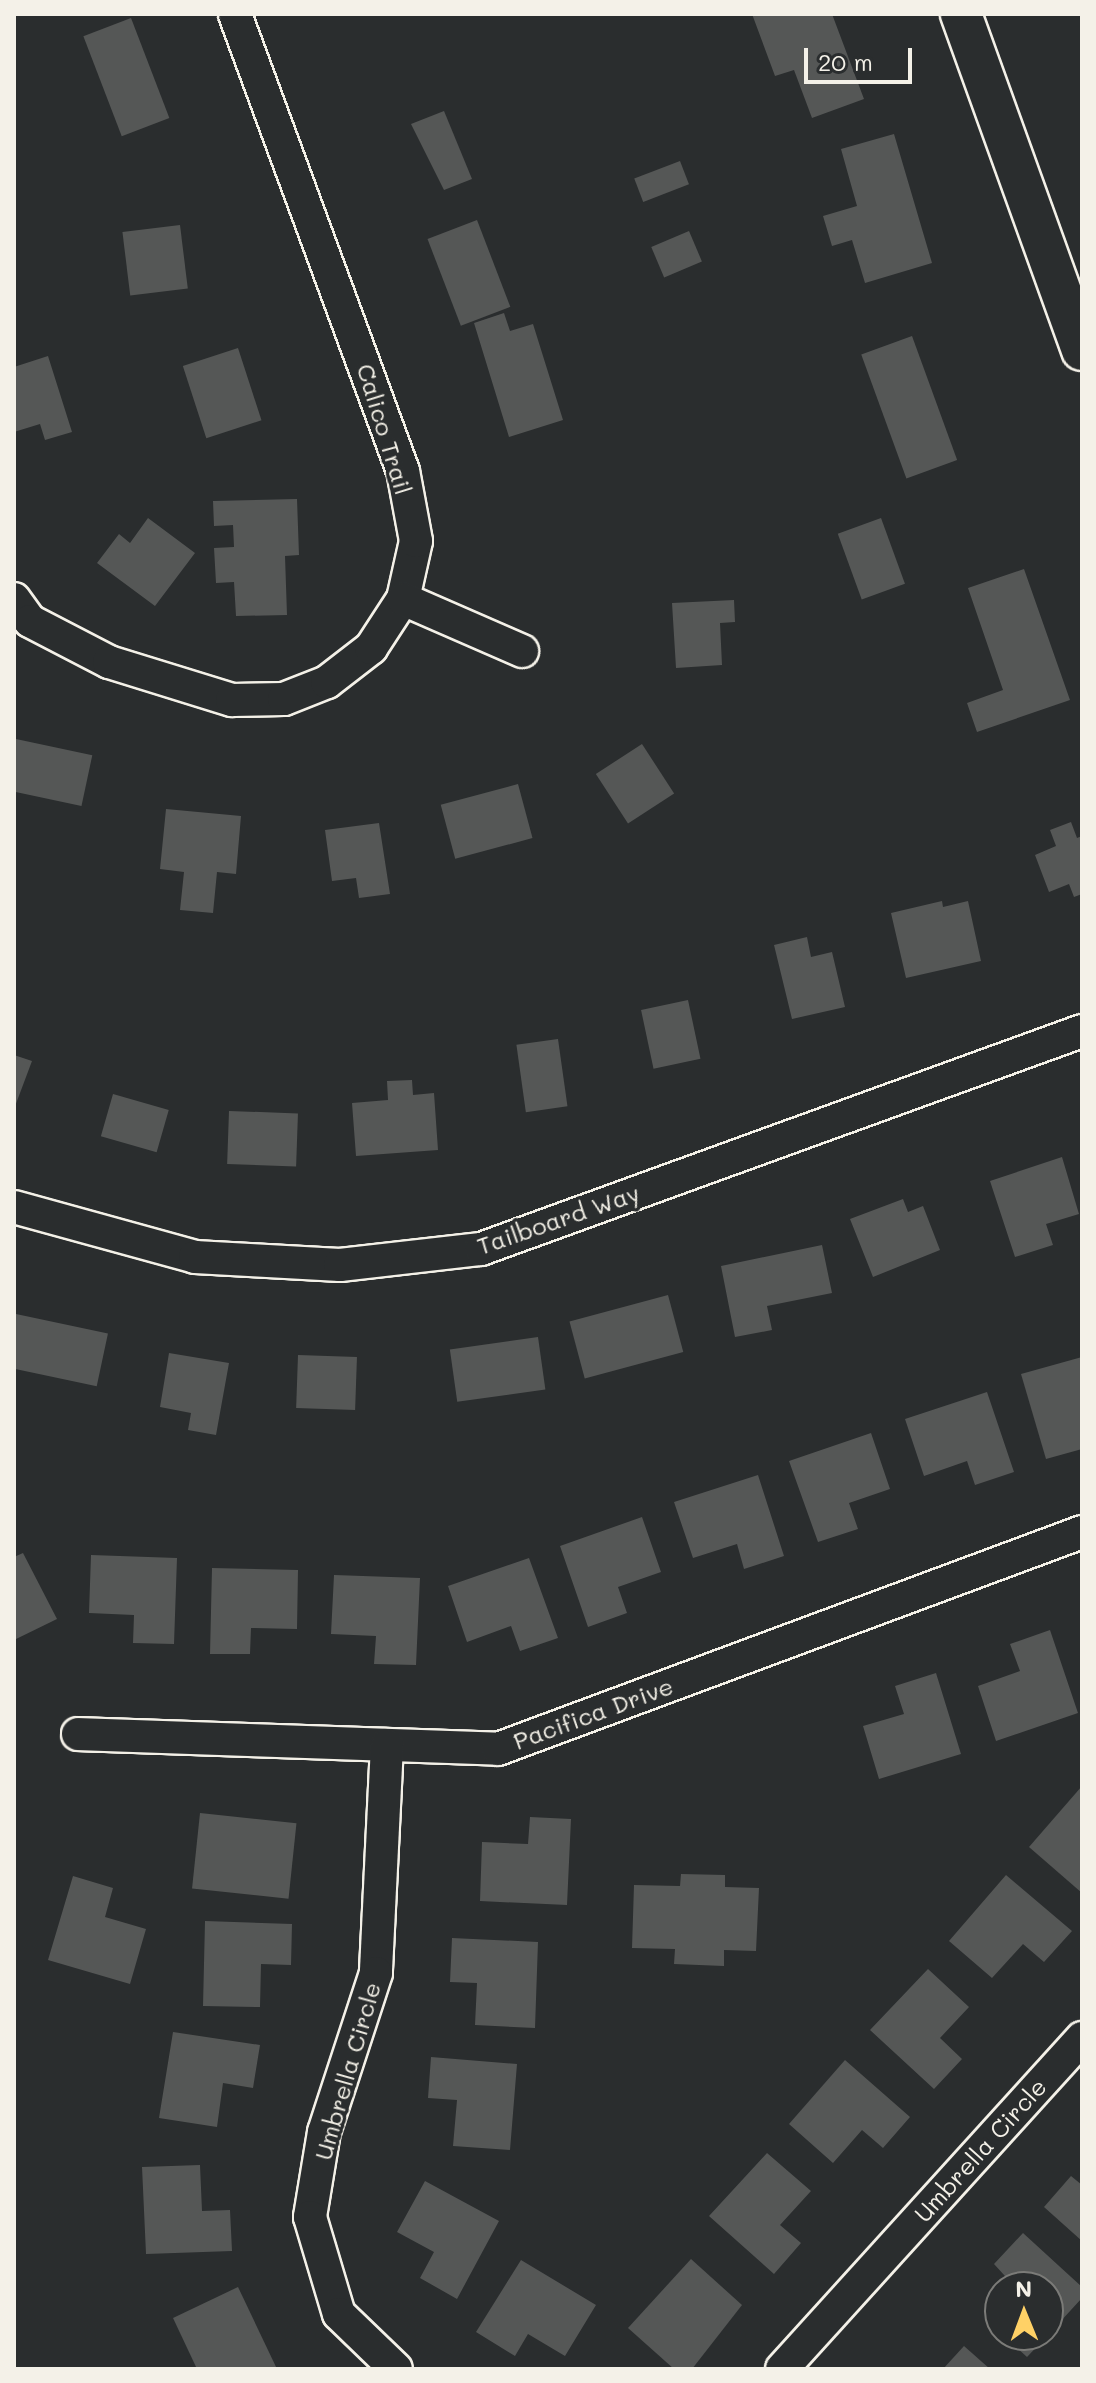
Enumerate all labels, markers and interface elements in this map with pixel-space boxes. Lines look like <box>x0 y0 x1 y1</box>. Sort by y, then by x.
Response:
scale bar <box>808 32 916 82</box>
text: 20 m <box>818 46 873 77</box>
street label: Calico Trail <box>351 360 419 498</box>
street label: Tailboard Way <box>473 1178 643 1260</box>
street label: Pacifica Drive <box>509 1671 677 1755</box>
street label: Umbrella Circle <box>308 1979 386 2163</box>
street label: Umbrella Circle <box>908 2072 1052 2228</box>
north arrow <box>984 2271 1064 2351</box>
text: N <box>1015 2274 1032 2303</box>

